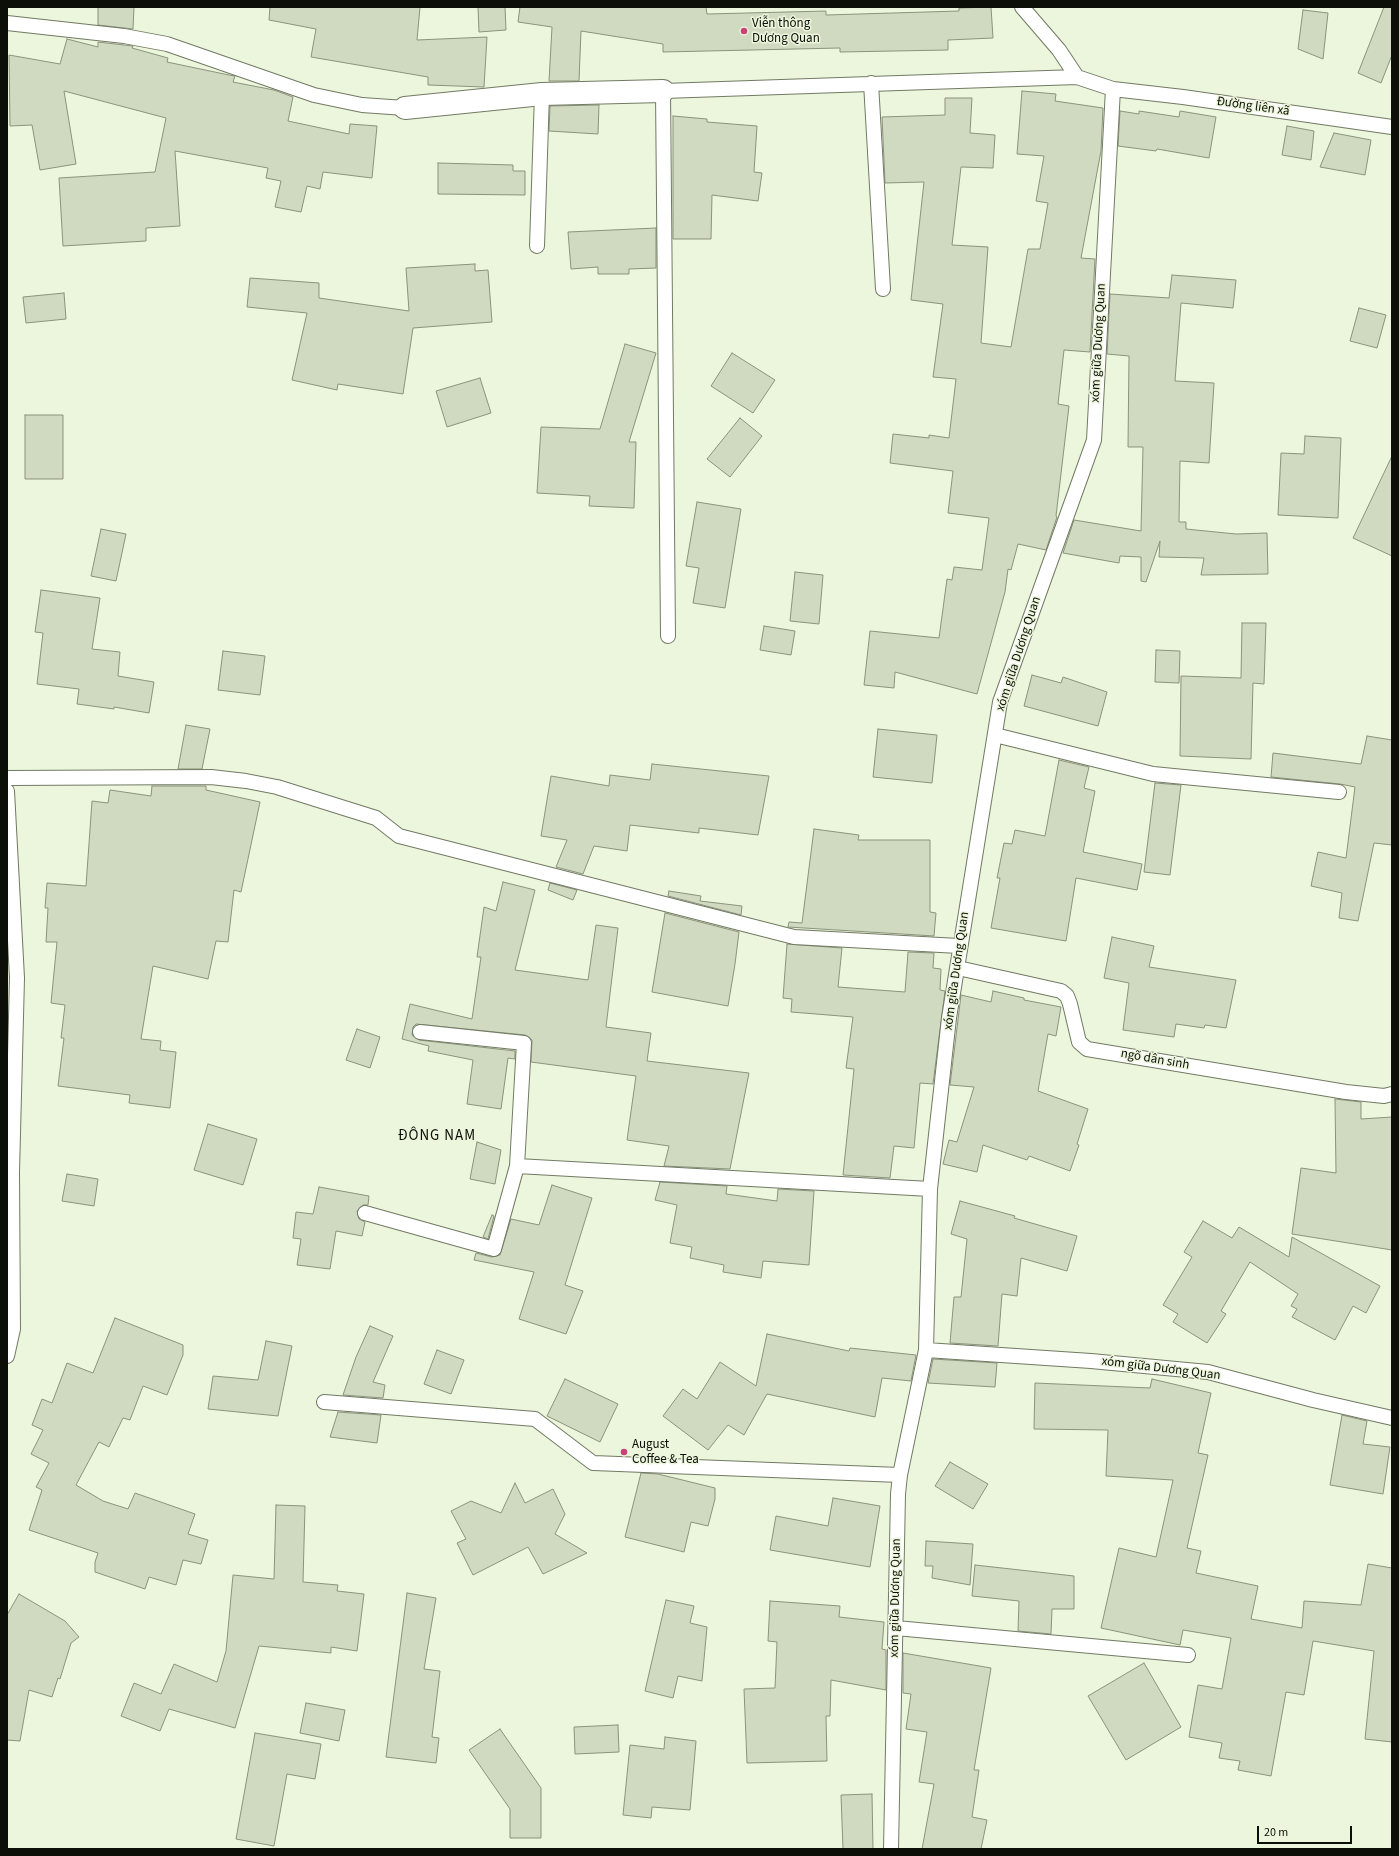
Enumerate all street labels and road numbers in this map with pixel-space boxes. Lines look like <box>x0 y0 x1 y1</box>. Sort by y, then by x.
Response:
street label: Đường liên xã <box>1216 94 1290 120</box>
street label: xóm giữa Dương Quan <box>1088 283 1110 403</box>
street label: xóm giữa Dương Quan <box>993 595 1045 713</box>
street label: xóm giữa Dương Quan <box>941 911 973 1031</box>
street label: ngõ dân sinh <box>1119 1046 1191 1074</box>
street label: xóm giữa Dương Quan <box>1101 1354 1221 1384</box>
street label: xóm giữa Dương Quan <box>887 1538 905 1658</box>

